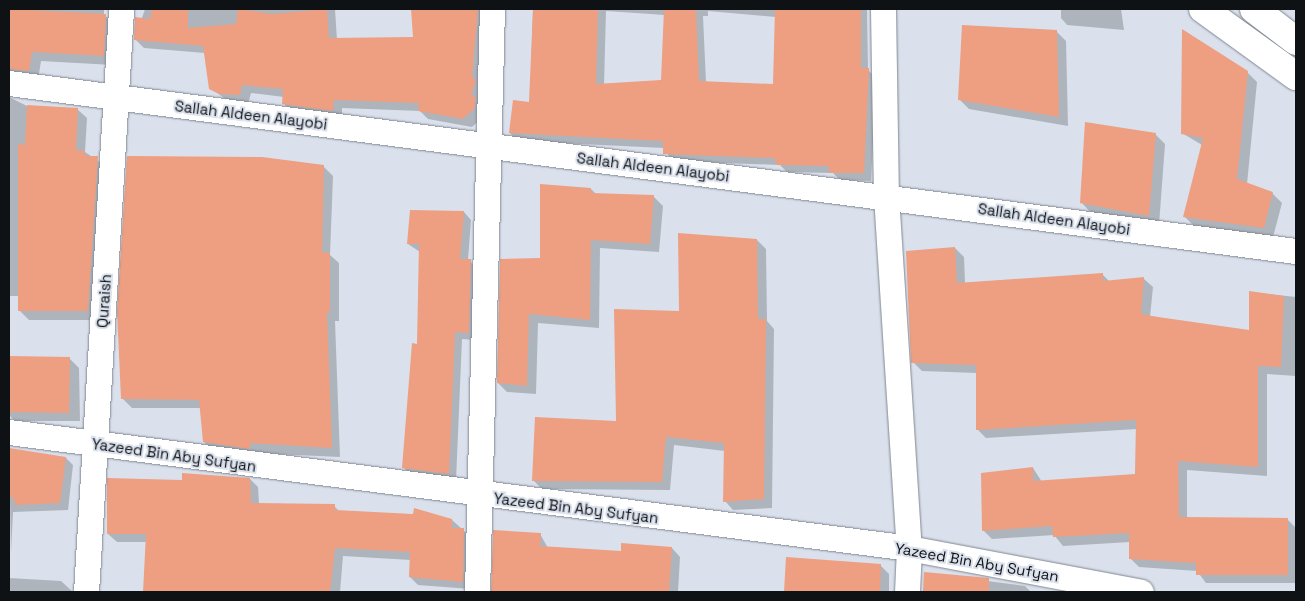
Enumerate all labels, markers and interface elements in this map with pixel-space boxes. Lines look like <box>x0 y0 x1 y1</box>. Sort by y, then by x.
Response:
street label: Sallah Aldeen Alayobi <box>174 97 328 133</box>
street label: Sallah Aldeen Alayobi <box>576 149 730 185</box>
street label: Sallah Aldeen Alayobi <box>977 199 1131 239</box>
street label: Quraish <box>93 273 115 329</box>
street label: Yazeed Bin Aby Sufyan <box>90 435 258 475</box>
street label: Yazeed Bin Aby Sufyan <box>492 489 660 527</box>
street label: Yazeed Bin Aby Sufyan <box>894 539 1060 585</box>

